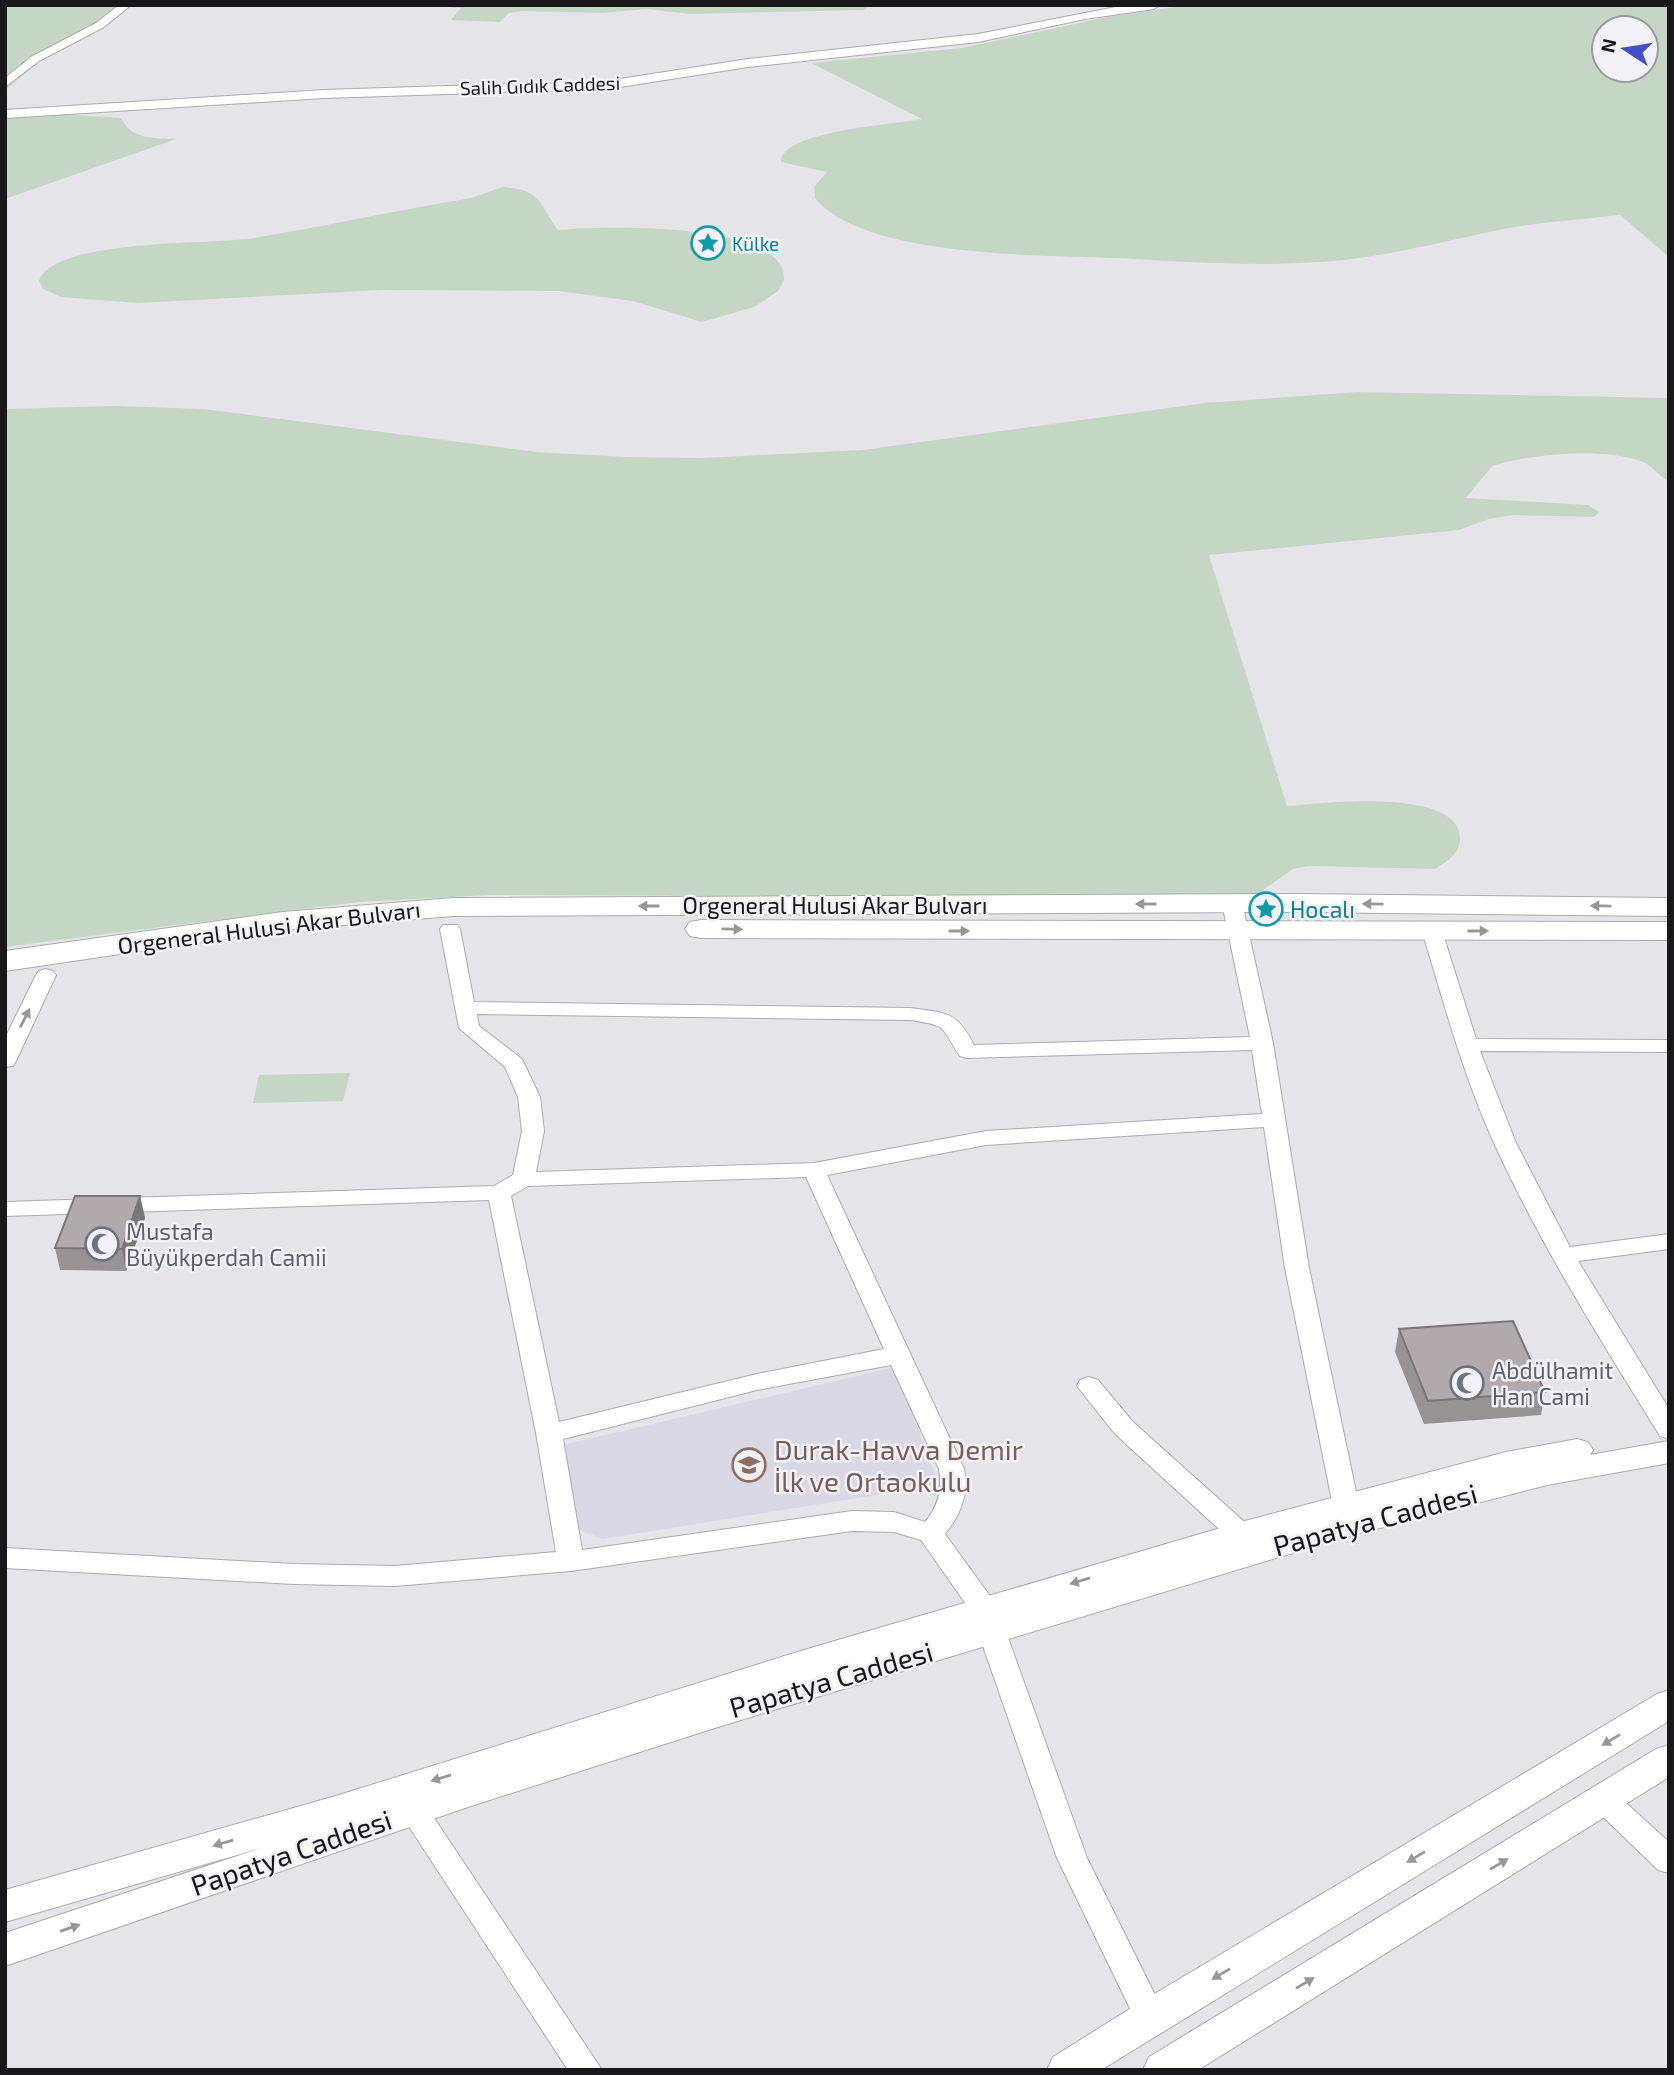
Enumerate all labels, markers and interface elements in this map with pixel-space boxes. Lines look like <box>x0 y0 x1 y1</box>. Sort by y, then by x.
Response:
north arrow <box>1590 14 1660 84</box>
text: N <box>1595 36 1621 54</box>
street label: Salih Gıdık Caddesi <box>459 71 621 99</box>
place icon: Külke <box>689 224 727 262</box>
place label: Külke <box>732 232 779 255</box>
place icon: Hocalı <box>1247 890 1285 928</box>
street label: Orgeneral Hulusi Akar Bulvarı <box>683 891 987 919</box>
street label: Orgeneral Hulusi Akar Bulvarı <box>116 895 422 959</box>
place label: Hocalı <box>1290 895 1355 923</box>
one-way arrow <box>1134 898 1156 910</box>
one-way arrow <box>1362 898 1384 910</box>
one-way arrow <box>637 900 659 912</box>
one-way arrow <box>1589 900 1611 912</box>
one-way arrow <box>721 923 743 935</box>
one-way arrow <box>948 925 970 937</box>
one-way arrow <box>1467 925 1489 937</box>
one-way arrow <box>19 1008 30 1028</box>
place label: Mustafa Büyükperdah Camii <box>126 1217 327 1271</box>
mosque icon: Mustafa Büyükperdah Camii <box>83 1225 121 1263</box>
place label: Abdülhamit Han Cami <box>1492 1356 1613 1410</box>
mosque icon: Abdülhamit Han Cami <box>1448 1364 1486 1402</box>
place label: Durak-Havva Demir İlk ve Ortaokulu <box>774 1432 1023 1498</box>
school or university icon: Durak-Havva Demir İlk ve Ortaokulu <box>730 1446 768 1484</box>
street label: Papatya Caddesi <box>1269 1475 1481 1563</box>
one-way arrow <box>1069 1577 1090 1587</box>
street label: Papatya Caddesi <box>725 1634 937 1724</box>
one-way arrow <box>1601 1734 1620 1747</box>
one-way arrow <box>430 1773 451 1783</box>
street label: Papatya Caddesi <box>186 1802 396 1902</box>
one-way arrow <box>213 1839 234 1849</box>
one-way arrow <box>1406 1851 1425 1864</box>
one-way arrow <box>1489 1858 1508 1870</box>
one-way arrow <box>59 1922 80 1932</box>
one-way arrow <box>1211 1968 1230 1981</box>
one-way arrow <box>1295 1977 1314 1989</box>

